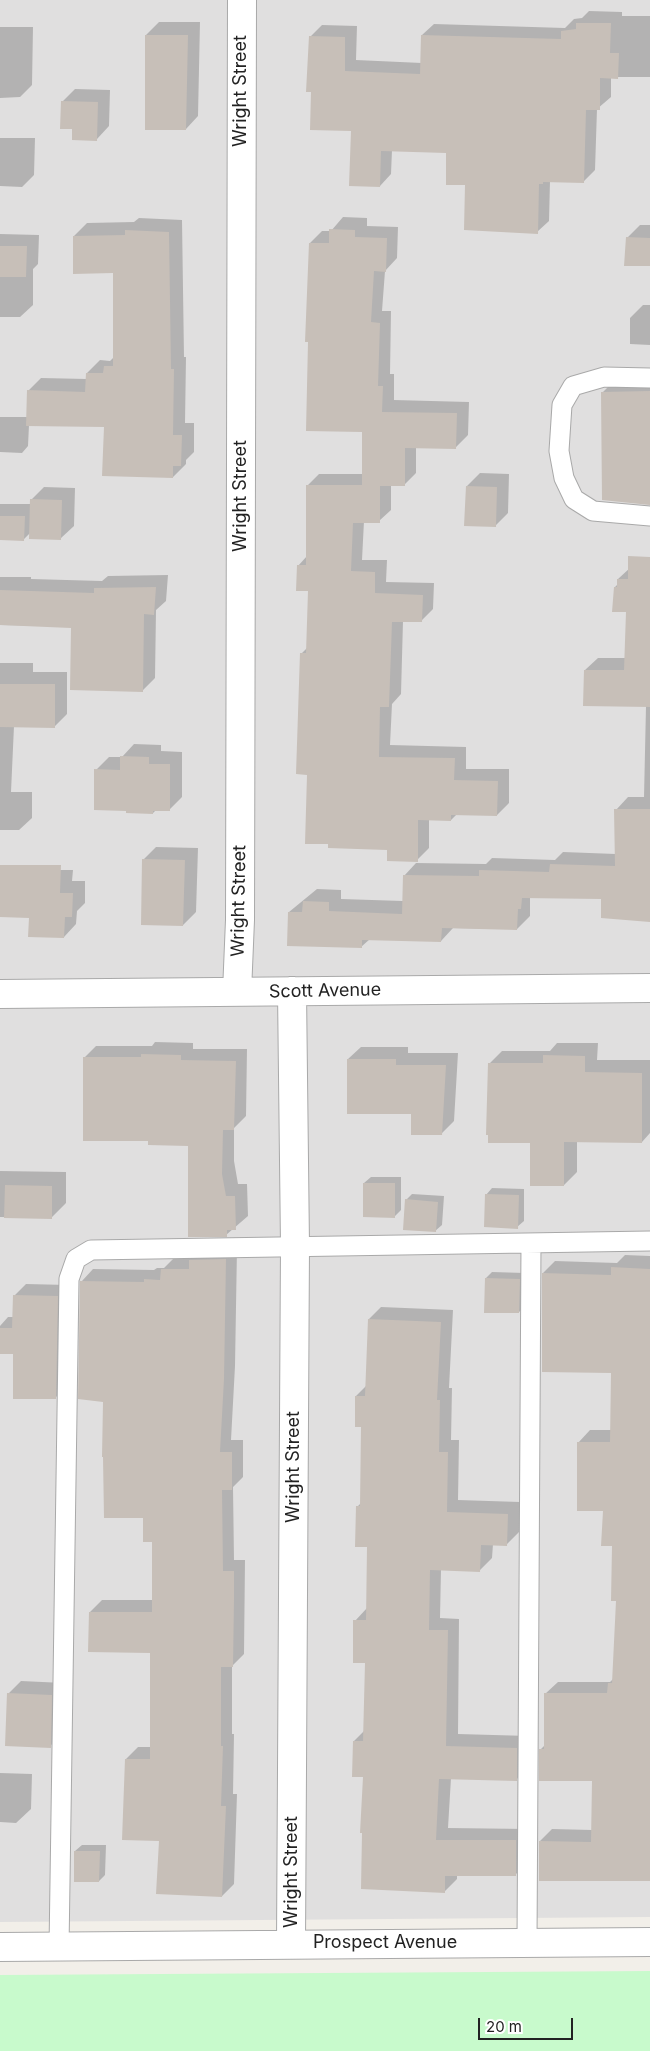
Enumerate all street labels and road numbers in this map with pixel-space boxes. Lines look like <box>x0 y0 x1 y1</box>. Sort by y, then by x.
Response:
street label: Wright Street <box>230 35 252 147</box>
street label: Wright Street <box>230 440 252 552</box>
street label: Wright Street <box>227 845 251 957</box>
street label: Scott Avenue <box>269 979 381 1003</box>
street label: Wright Street <box>283 1411 305 1523</box>
street label: Wright Street <box>281 1816 303 1928</box>
street label: Prospect Avenue <box>313 1932 457 1954</box>

